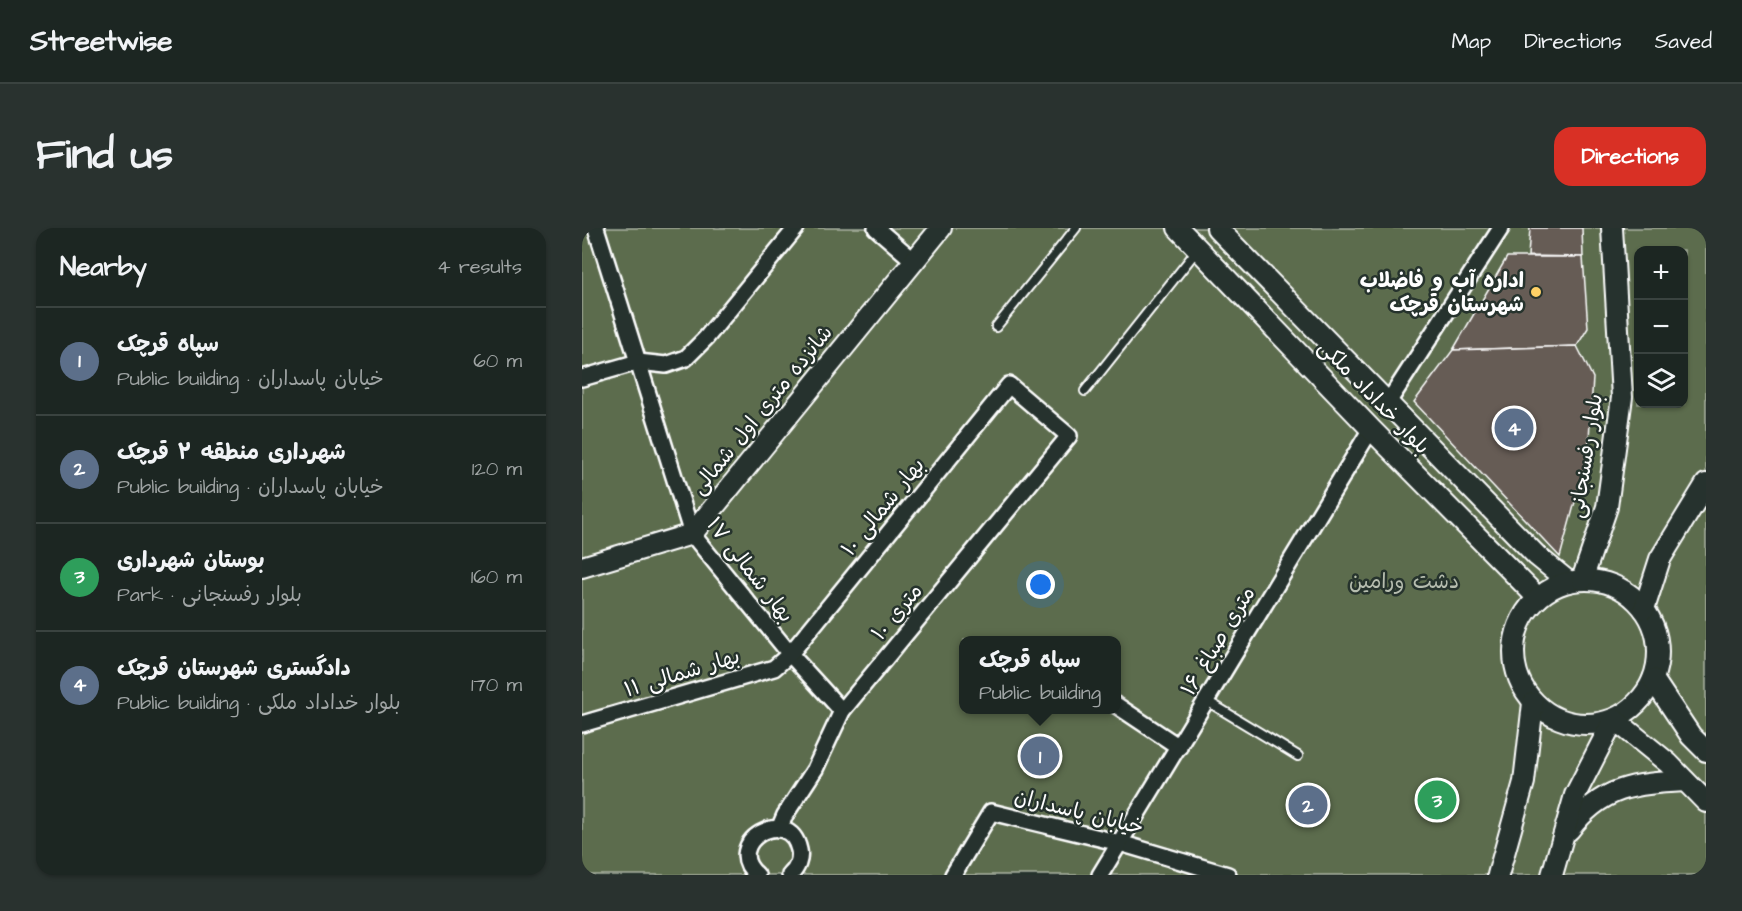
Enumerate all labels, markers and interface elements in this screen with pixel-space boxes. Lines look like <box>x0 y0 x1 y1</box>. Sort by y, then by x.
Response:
text: Streetwise <box>30 22 172 61</box>
text: Map <box>1451 27 1491 56</box>
text: Directions <box>1524 27 1622 56</box>
text: Saved <box>1655 27 1712 56</box>
text: Find us <box>36 127 173 185</box>
button: Directions <box>1554 127 1706 186</box>
map controls <box>1634 246 1688 408</box>
button: + <box>1634 246 1688 300</box>
text: Nearby <box>60 249 147 285</box>
text: 4 results <box>437 253 522 281</box>
place label: اداره آب و فاضلاب شهرستان قرچک <box>1360 266 1524 319</box>
marker: اداره آب و فاضلاب شهرستان قرچک <box>1529 285 1543 299</box>
button: − <box>1634 300 1688 354</box>
street label: شانزده متری اول شمالی <box>685 319 839 501</box>
text: سپاه قرچک <box>117 329 219 360</box>
street label: بلوار خداداد ملکی <box>1312 333 1436 461</box>
text: 1 <box>78 347 81 375</box>
text: 60 m <box>473 347 522 375</box>
button: layers <box>1634 354 1688 408</box>
text: Public building · خیابان پاسداران <box>117 365 384 393</box>
street label: بلوار رفسنجانی <box>1562 392 1610 520</box>
pin: 4 <box>1494 406 1534 450</box>
text: شهرداری منطقه ۲ قرچک <box>117 437 346 468</box>
street label: بهار شمالی ۱۰ <box>834 452 932 562</box>
text: 2 <box>74 455 85 483</box>
text: 120 m <box>472 455 522 483</box>
text: Public building · خیابان پاسداران <box>117 473 384 501</box>
street label: بهار شمالی ۱۷ <box>700 511 800 629</box>
text: بوستان شهرداری <box>117 545 265 576</box>
text: 3 <box>74 563 85 591</box>
text: 160 m <box>471 563 522 591</box>
park label: دشت ورامین <box>1349 567 1459 596</box>
your location <box>1026 570 1055 599</box>
street label: ۱۰ متری <box>865 577 929 647</box>
text: Park · بلوار رفسنجانی <box>117 581 302 609</box>
street label: ۱۶ متری صباغ <box>1174 581 1262 701</box>
popup <box>959 636 1121 714</box>
street label: بهار شمالی ۱۱ <box>621 642 743 704</box>
text: سپاه قرچک <box>979 645 1081 676</box>
text: دادگستری شهرستان قرچک <box>117 653 351 684</box>
text: 4 <box>73 671 86 699</box>
text: 170 m <box>471 671 522 699</box>
text: Public building <box>979 679 1101 707</box>
text: Public building · بلوار خداداد ملکی <box>117 689 400 717</box>
pin: 1 <box>1020 734 1060 778</box>
pin: 3 <box>1418 778 1456 822</box>
street label: خیابان پاسداران <box>1011 782 1147 842</box>
pin: 2 <box>1288 782 1328 828</box>

